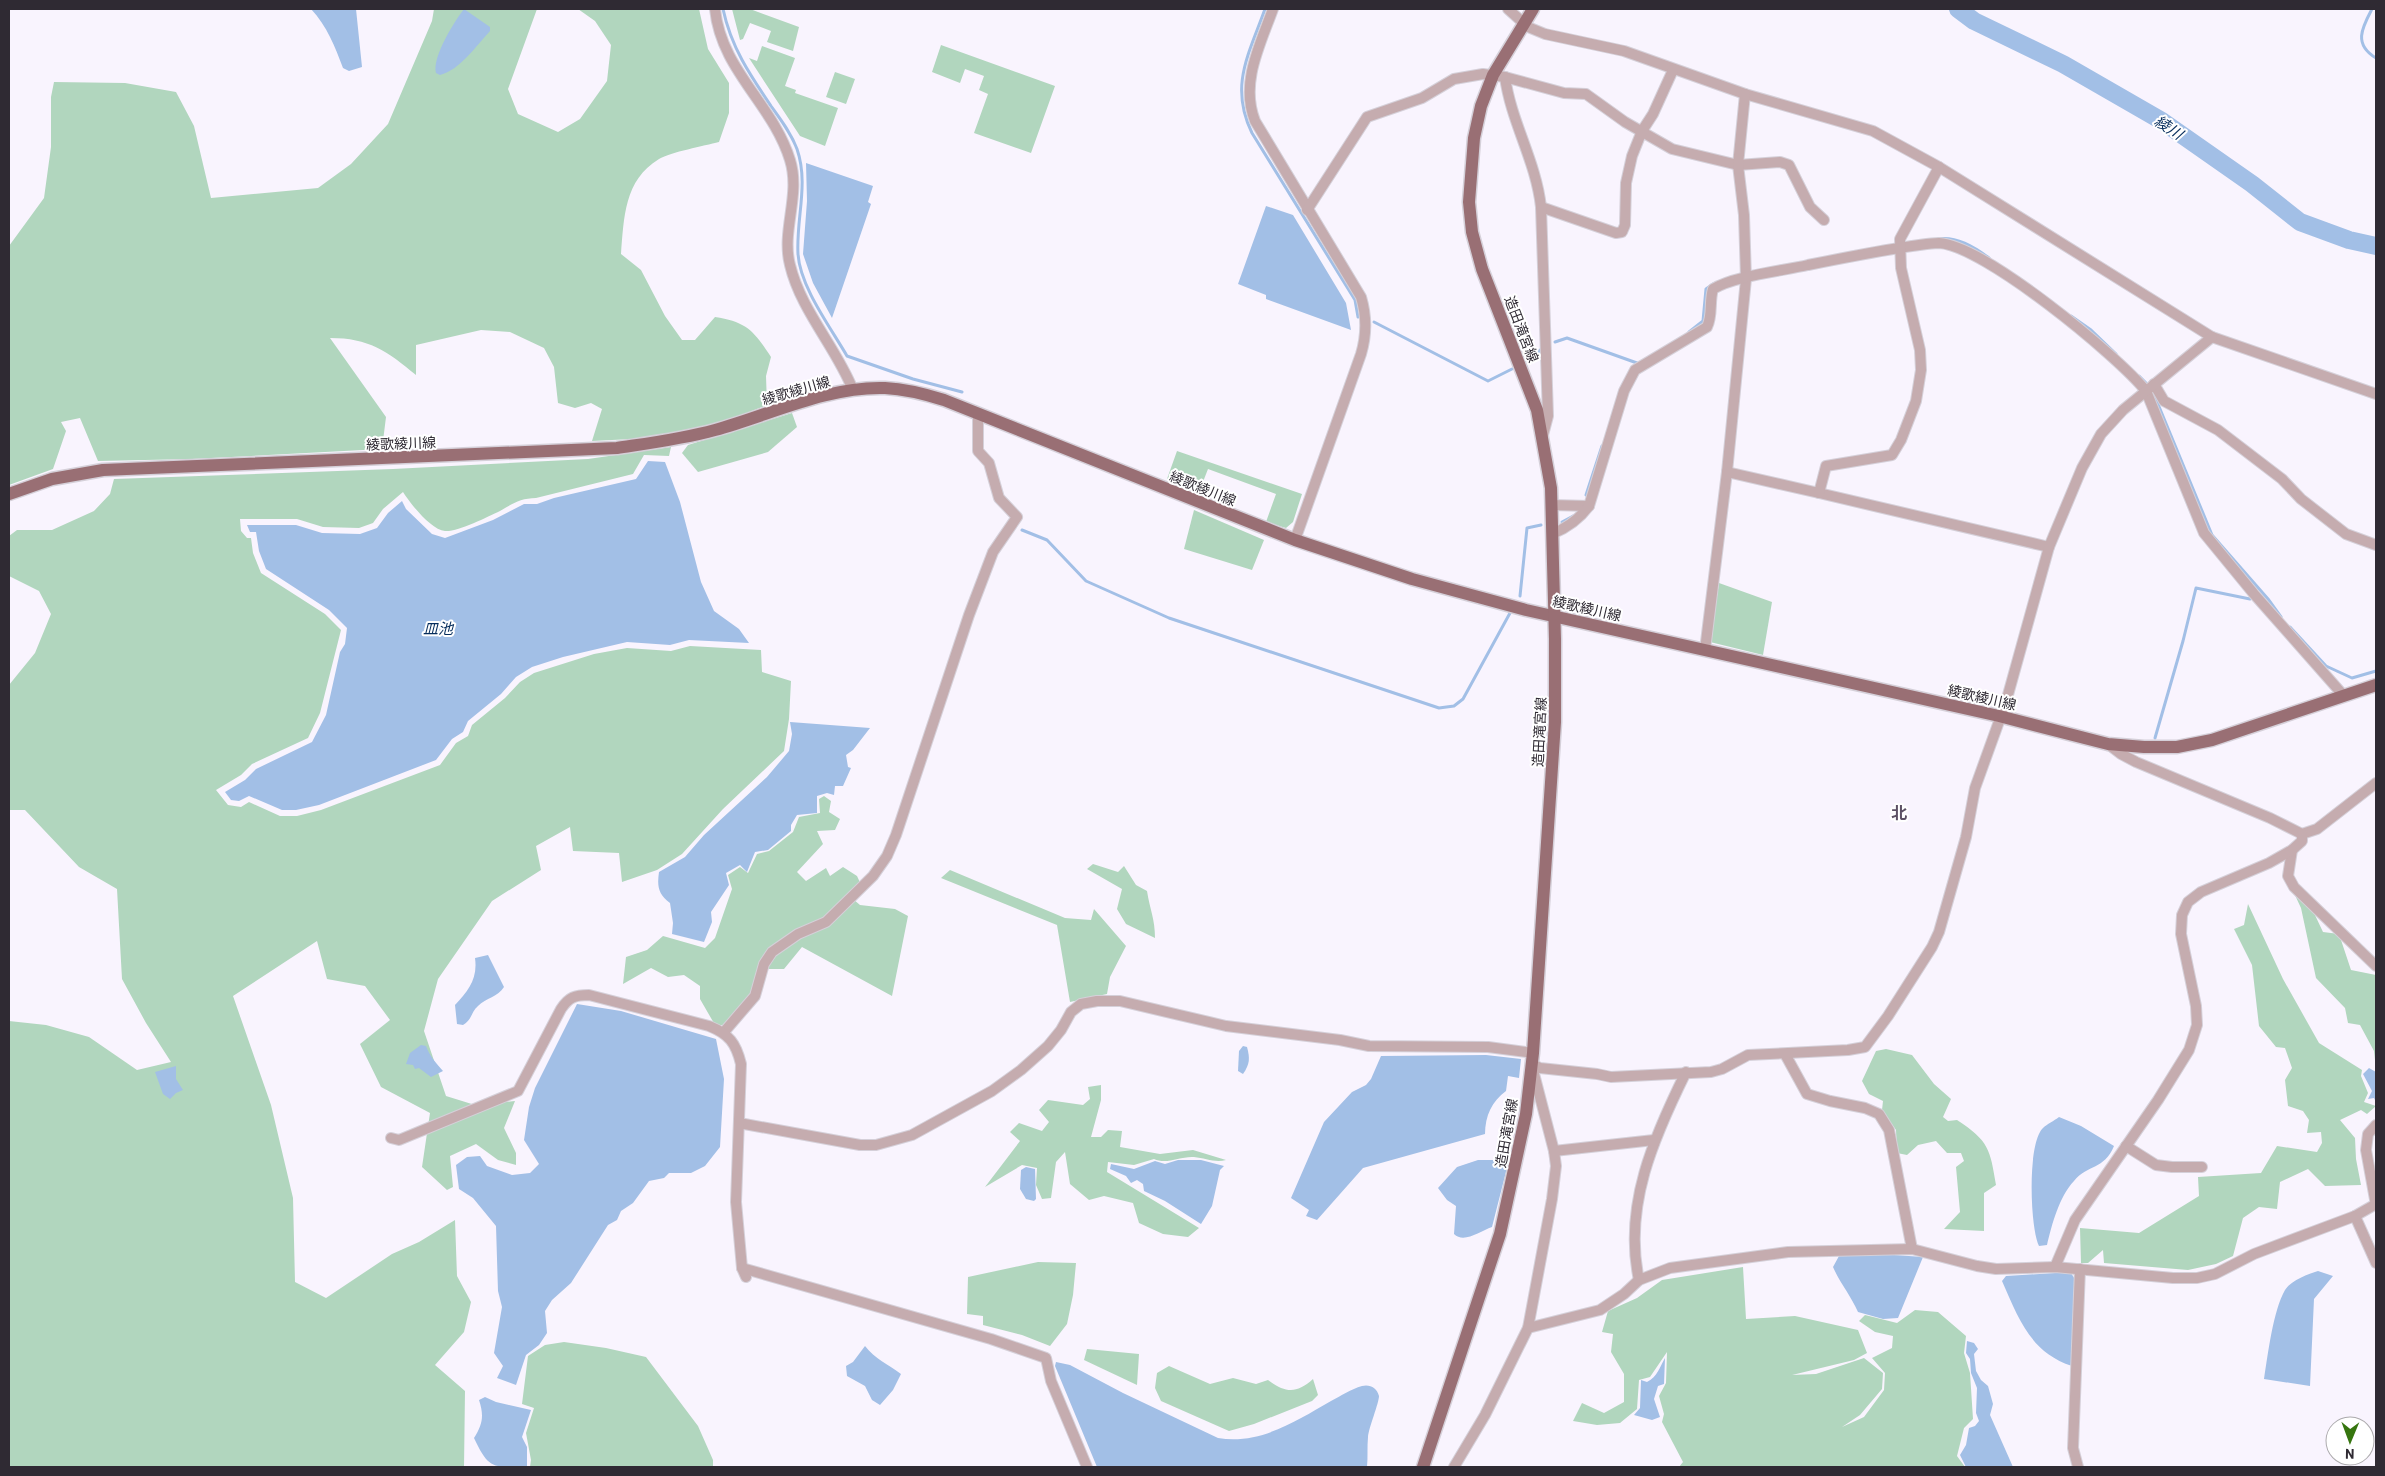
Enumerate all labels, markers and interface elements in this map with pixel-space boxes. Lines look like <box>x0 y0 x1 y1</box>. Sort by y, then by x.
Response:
water label: 綾川 <box>2152 111 2188 144</box>
street label: 造田滝宮線 <box>1502 293 1542 365</box>
street label: 綾歌綾川線 <box>760 372 832 408</box>
street label: 綾歌綾川線 <box>366 433 436 453</box>
street label: 綾歌綾川線 <box>1167 467 1239 509</box>
street label: 綾歌綾川線 <box>1551 592 1623 624</box>
water label: 皿池 <box>423 619 455 637</box>
street label: 綾歌綾川線 <box>1946 681 2018 713</box>
street label: 造田滝宮線 <box>1529 697 1549 767</box>
district label: 北 <box>1891 803 1907 822</box>
street label: 造田滝宮線 <box>1492 1097 1520 1169</box>
north arrow <box>2325 1416 2375 1466</box>
text: N <box>2345 1446 2355 1463</box>

